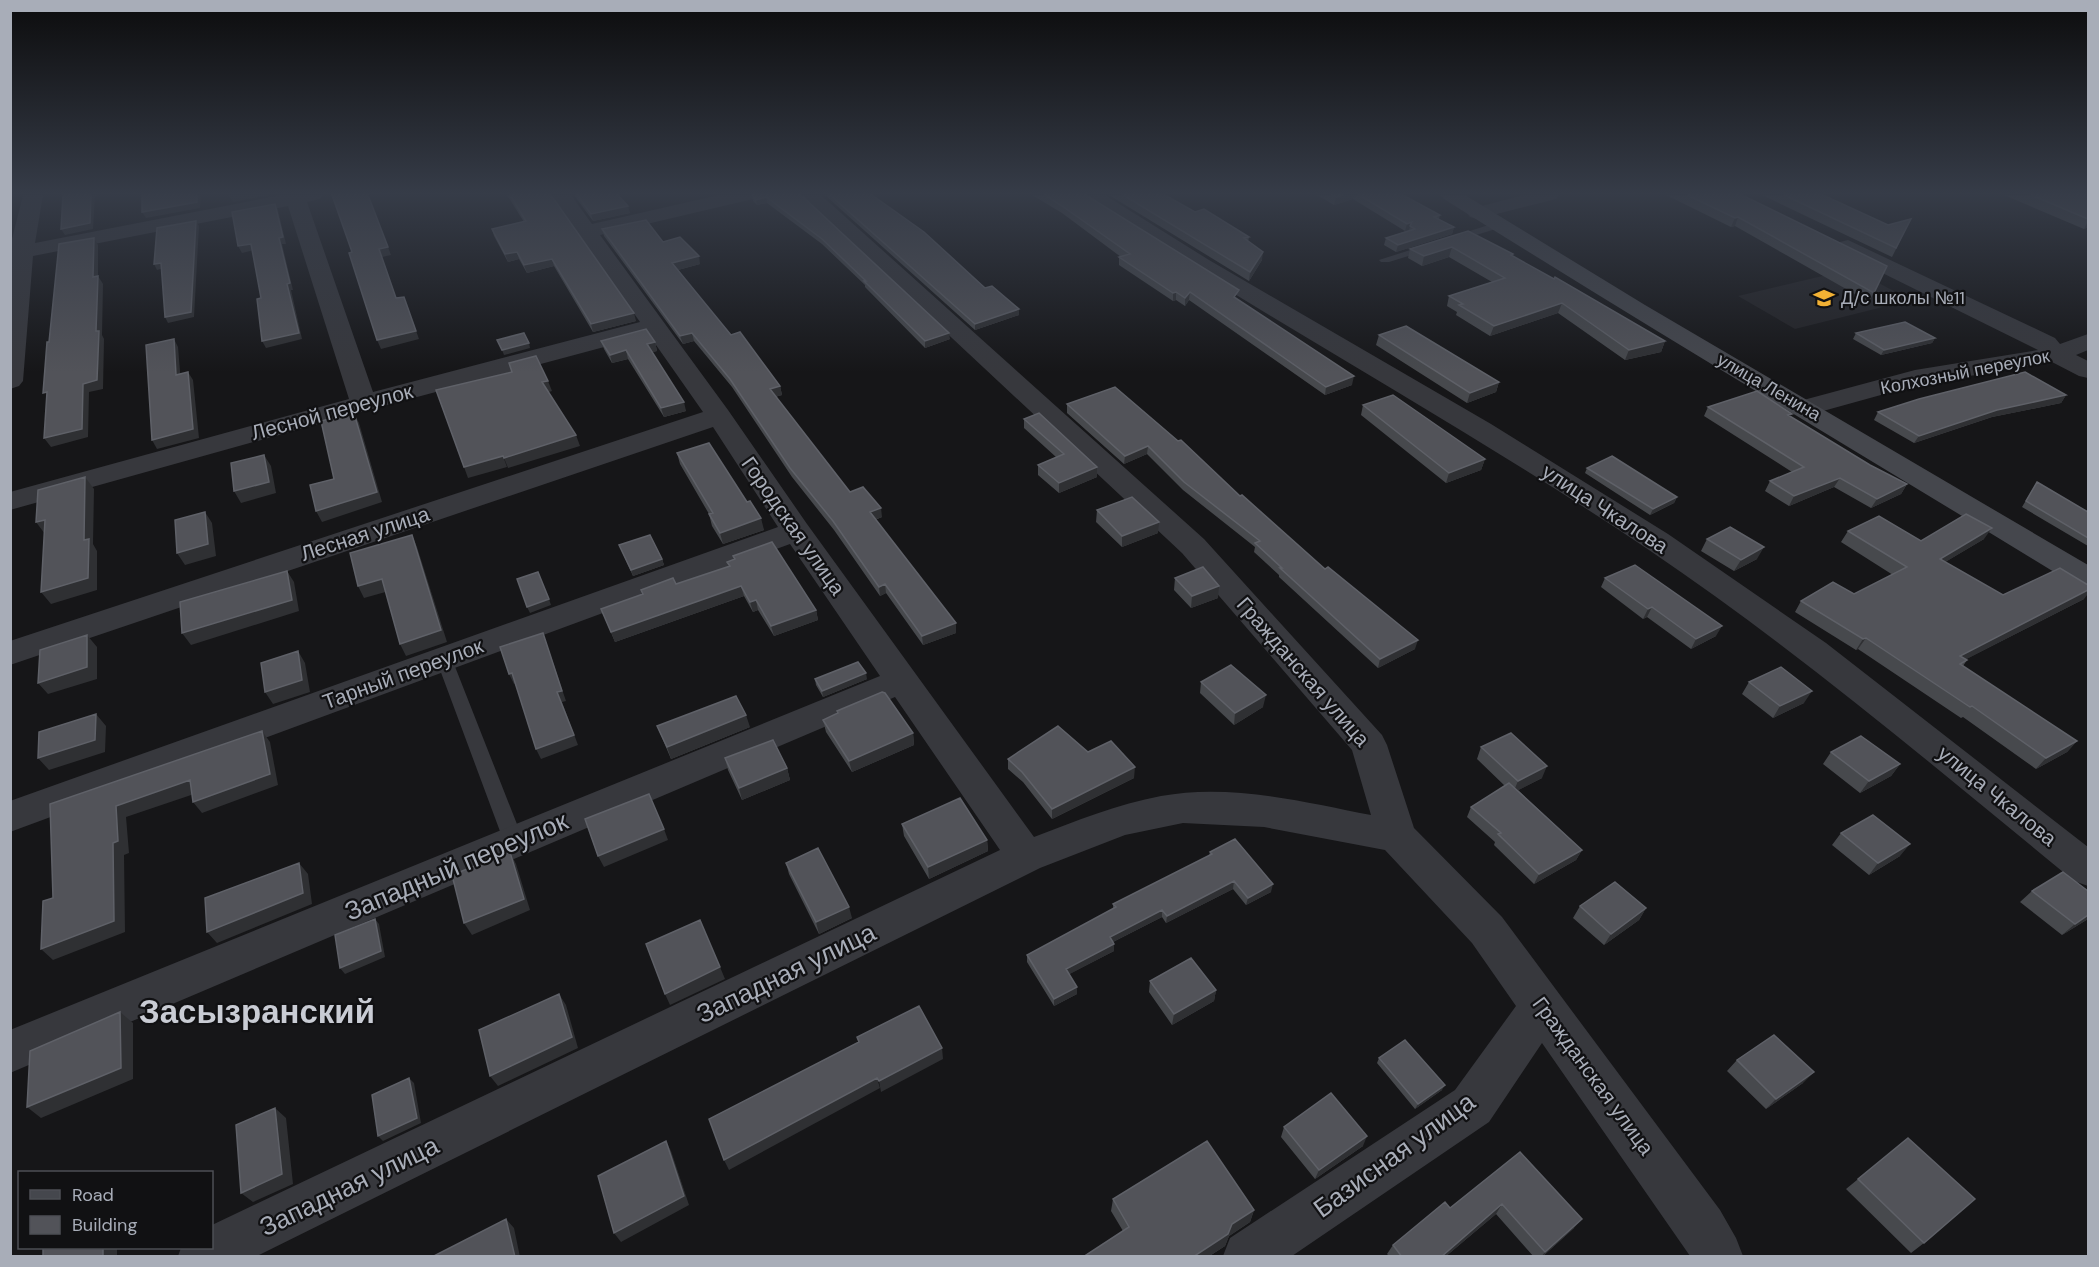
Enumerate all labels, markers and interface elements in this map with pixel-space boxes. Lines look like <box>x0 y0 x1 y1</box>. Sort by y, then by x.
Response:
school or university icon: Д/с школы №11 <box>1812 286 1836 310</box>
place label: Д/с школы №11 <box>1841 286 1965 310</box>
street label: Колхозный переулок <box>1878 344 2052 400</box>
street label: улица Ленина <box>1713 348 1826 427</box>
street label: Лесной переулок <box>248 377 417 447</box>
street label: Городская улица <box>735 451 851 601</box>
street label: улица Чкалова <box>1536 458 1674 561</box>
street label: Лесная улица <box>297 500 433 568</box>
street label: Гражданская улица <box>1230 591 1376 753</box>
street label: Тарный переулок <box>319 632 488 716</box>
street label: улица Чкалова <box>1932 739 2063 853</box>
street label: Западный переулок <box>339 803 573 928</box>
street label: Западная улица <box>691 915 882 1031</box>
district label: Засызранский <box>139 990 375 1033</box>
street label: Гражданская улица <box>1526 991 1660 1161</box>
street label: Базисная улица <box>1306 1085 1482 1225</box>
street label: Западная улица <box>254 1128 445 1244</box>
legend <box>18 1171 213 1249</box>
text: Road <box>72 1183 114 1207</box>
text: Building <box>72 1213 137 1237</box>

